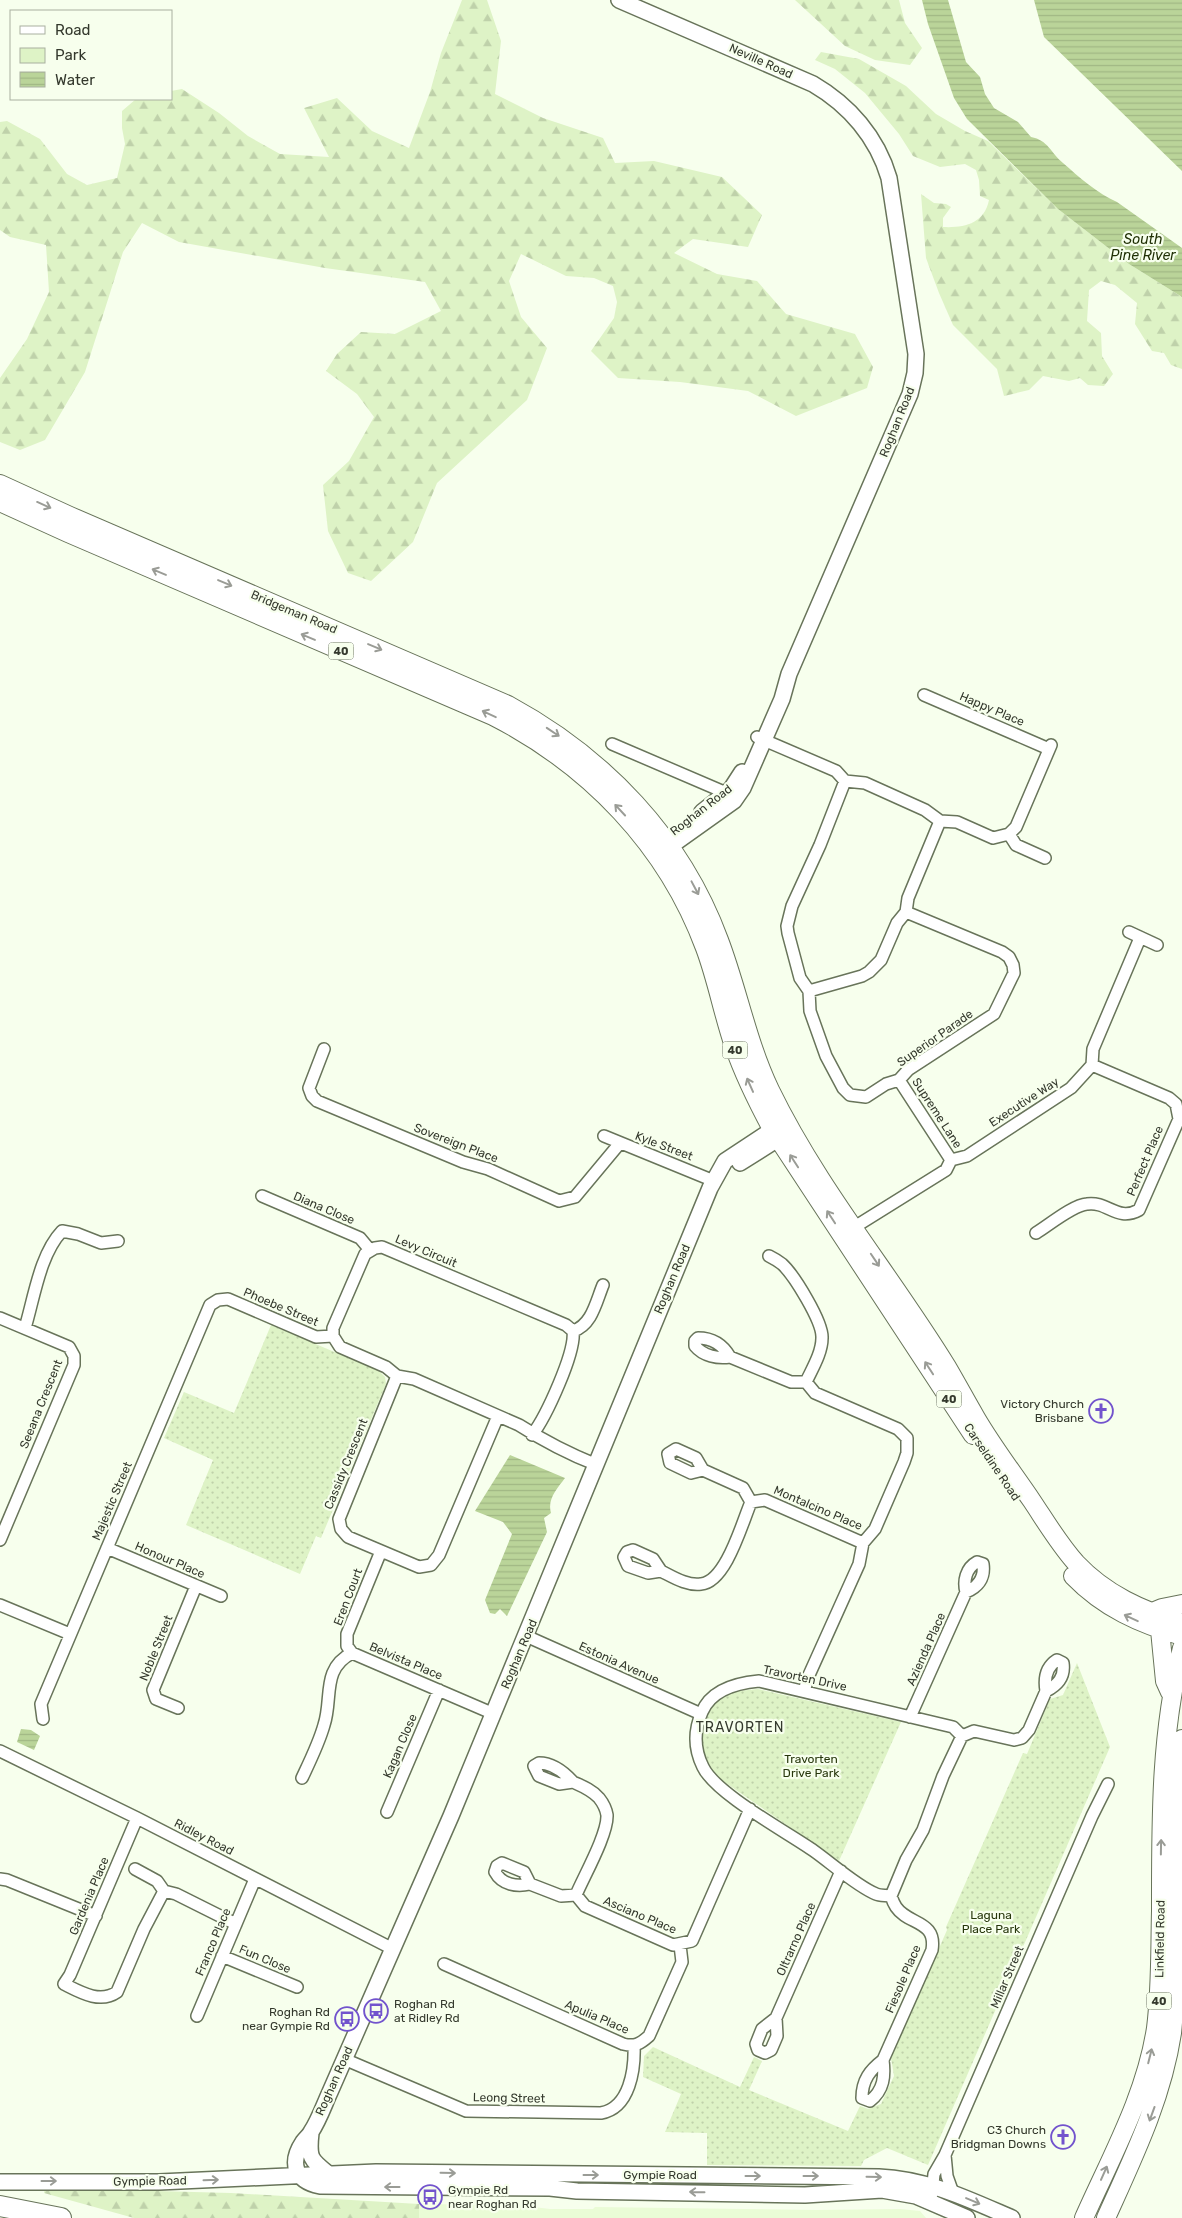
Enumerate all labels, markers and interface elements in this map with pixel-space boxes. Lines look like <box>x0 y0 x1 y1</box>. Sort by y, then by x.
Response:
legend <box>10 10 172 100</box>
text: Road <box>55 21 91 39</box>
street label: Neville Road <box>727 41 795 81</box>
text: Park <box>55 46 86 64</box>
text: Water <box>55 71 95 89</box>
water label: South Pine River <box>1110 231 1176 264</box>
street label: Roghan Road <box>877 385 917 459</box>
one-way arrow <box>36 500 51 510</box>
one-way arrow <box>152 567 167 577</box>
one-way arrow <box>217 579 232 588</box>
street label: Bridgeman Road <box>249 587 339 637</box>
one-way arrow <box>301 631 316 641</box>
road number: 40 <box>328 642 354 659</box>
one-way arrow <box>367 643 382 652</box>
street label: Happy Place <box>957 689 1027 729</box>
one-way arrow <box>482 709 497 718</box>
one-way arrow <box>546 726 560 737</box>
street label: Roghan Road <box>667 782 735 838</box>
one-way arrow <box>614 803 625 816</box>
one-way arrow <box>691 880 701 895</box>
street label: Superior Parade <box>894 1007 976 1069</box>
road number: 40 <box>722 1042 748 1058</box>
street label: Executive Way <box>987 1074 1062 1130</box>
street label: Supreme Lane <box>909 1075 965 1151</box>
one-way arrow <box>745 1078 755 1093</box>
street label: Sovereign Place <box>412 1120 500 1166</box>
street label: Perfect Place <box>1124 1124 1166 1198</box>
street label: Kyle Street <box>633 1129 695 1163</box>
one-way arrow <box>788 1154 799 1168</box>
street label: Diana Close <box>291 1189 357 1227</box>
one-way arrow <box>826 1211 836 1225</box>
street label: Levy Circuit <box>393 1232 459 1270</box>
street label: Roghan Road <box>651 1242 693 1316</box>
one-way arrow <box>870 1253 880 1267</box>
street label: Phoebe Street <box>241 1285 321 1329</box>
street label: Seeana Crescent <box>17 1357 65 1451</box>
one-way arrow <box>924 1362 934 1376</box>
road number: 40 <box>936 1390 962 1408</box>
place label: Victory Church Brisbane <box>1000 1397 1084 1425</box>
church icon: Victory Church Brisbane <box>1088 1398 1114 1424</box>
street label: Cassidy Crescent <box>321 1416 371 1511</box>
street label: Carseldine Road <box>961 1421 1023 1503</box>
street label: Majestic Street <box>89 1459 135 1542</box>
street label: Montalcino Place <box>772 1483 865 1533</box>
street label: Honour Place <box>133 1539 207 1581</box>
street label: Eren Court <box>331 1566 365 1628</box>
street label: Azienda Place <box>904 1610 948 1688</box>
street label: Noble Street <box>136 1613 176 1683</box>
one-way arrow <box>1124 1613 1139 1623</box>
street label: Roghan Road <box>498 1617 540 1691</box>
street label: Belvista Place <box>367 1639 445 1683</box>
street label: Estonia Avenue <box>577 1639 662 1687</box>
street label: Travorten Drive <box>762 1662 848 1694</box>
street label: Kagan Close <box>380 1712 420 1780</box>
district label: TRAVORTEN <box>696 1719 784 1736</box>
park label: Travorten Drive Park <box>783 1752 840 1780</box>
street label: Ridley Road <box>172 1816 236 1858</box>
one-way arrow <box>1156 1839 1166 1855</box>
street label: Gardenia Place <box>66 1855 112 1937</box>
street label: Asciano Place <box>601 1893 679 1937</box>
street label: Oltrarno Place <box>774 1900 819 1978</box>
street label: Linkfield Road <box>1152 1900 1168 1978</box>
street label: Franco Place <box>192 1906 234 1978</box>
park label: Laguna Place Park <box>962 1908 1021 1936</box>
street label: Fun Close <box>237 1942 293 1976</box>
street label: Fiesole Place <box>882 1943 924 2015</box>
street label: Millar Street <box>988 1943 1027 2010</box>
road number: 40 <box>1146 1992 1172 2010</box>
place label: Roghan Rd at Ridley Rd <box>394 1997 460 2025</box>
street label: Apulia Place <box>563 1997 631 2037</box>
bus stop icon: Roghan Rd at Ridley Rd <box>363 1998 389 2024</box>
place label: Roghan Rd near Gympie Rd <box>242 2005 330 2033</box>
bus stop icon: Roghan Rd near Gympie Rd <box>334 2006 360 2032</box>
street label: Roghan Road <box>312 2044 356 2118</box>
one-way arrow <box>1146 2049 1155 2065</box>
street label: Leong Street <box>473 2090 546 2106</box>
one-way arrow <box>1146 2106 1156 2121</box>
place label: C3 Church Bridgman Downs <box>951 2123 1046 2151</box>
church icon: C3 Church Bridgman Downs <box>1050 2124 1076 2150</box>
one-way arrow <box>1099 2166 1109 2181</box>
street label: Gympie Road <box>623 2168 697 2182</box>
one-way arrow <box>440 2169 456 2178</box>
one-way arrow <box>582 2170 599 2180</box>
one-way arrow <box>745 2171 761 2181</box>
one-way arrow <box>803 2171 819 2181</box>
one-way arrow <box>866 2172 882 2182</box>
street label: Gympie Road <box>113 2173 187 2189</box>
one-way arrow <box>40 2176 56 2186</box>
one-way arrow <box>203 2176 219 2185</box>
one-way arrow <box>385 2182 401 2192</box>
place label: Gympie Rd near Roghan Rd <box>448 2183 537 2211</box>
bus stop icon: Gympie Rd near Roghan Rd <box>417 2184 443 2210</box>
one-way arrow <box>689 2187 706 2197</box>
one-way arrow <box>965 2197 980 2206</box>

